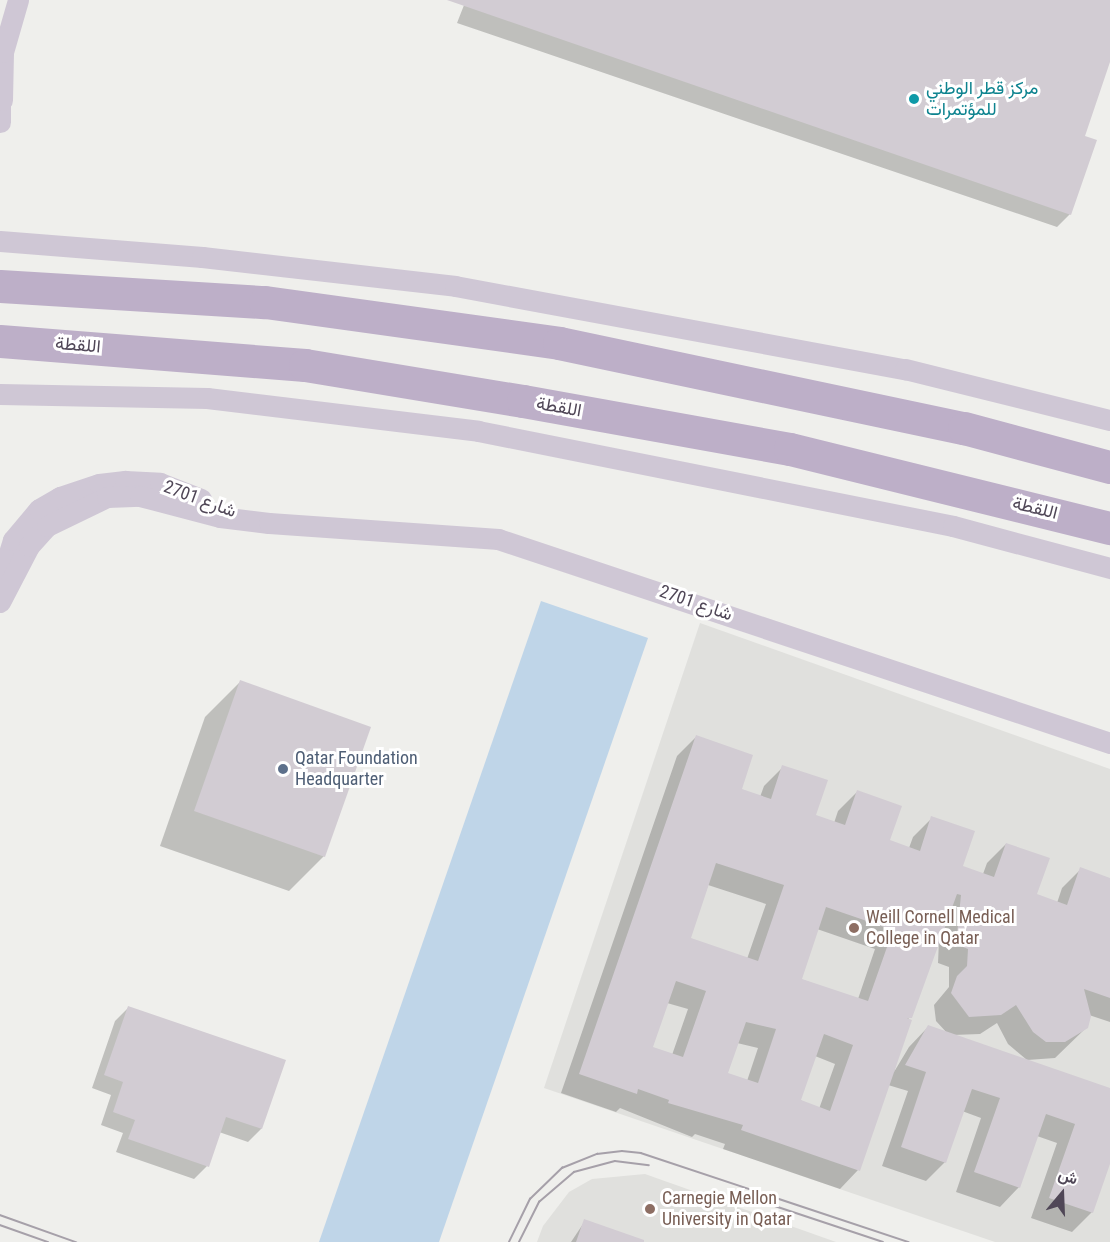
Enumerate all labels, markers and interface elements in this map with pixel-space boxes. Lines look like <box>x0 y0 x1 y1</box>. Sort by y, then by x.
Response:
place label: مركز قطر الوطني للمؤتمرات <box>926 78 1038 121</box>
marker: مركز قطر الوطني للمؤتمرات <box>907 92 921 106</box>
street label: اللقطة <box>54 332 102 358</box>
street label: اللقطة <box>535 392 583 422</box>
street label: شارع 2701 <box>161 476 239 522</box>
street label: اللقطة <box>1010 492 1060 524</box>
street label: شارع 2701 <box>657 580 735 626</box>
place label: Qatar Foundation Headquarter <box>295 748 418 790</box>
marker: Qatar Foundation Headquarter <box>276 762 290 776</box>
place label: Weill Cornell Medical College in Qatar <box>866 907 1015 950</box>
marker: Weill Cornell Medical College in Qatar <box>847 921 861 935</box>
north arrow <box>1032 1164 1092 1224</box>
text: ش <box>1056 1164 1080 1189</box>
place label: Carnegie Mellon University in Qatar <box>662 1188 792 1230</box>
marker: Carnegie Mellon University in Qatar <box>643 1202 657 1216</box>

